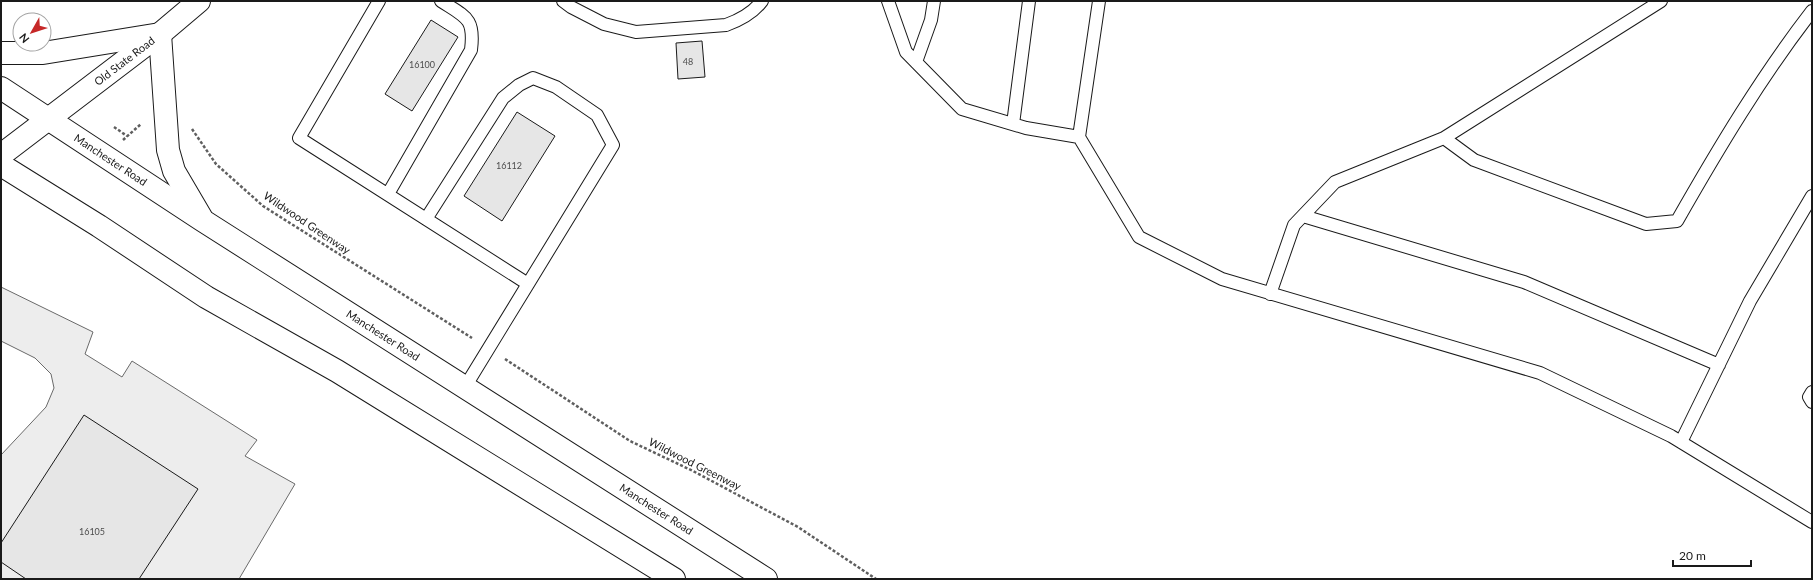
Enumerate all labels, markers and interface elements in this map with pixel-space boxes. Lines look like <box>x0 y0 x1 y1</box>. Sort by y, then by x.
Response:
north arrow <box>12 12 52 52</box>
text: N <box>16 31 32 46</box>
street label: Old State Road <box>91 34 157 88</box>
house number: 48 <box>683 56 693 67</box>
house number: 16100 <box>409 59 435 70</box>
street label: Manchester Road <box>72 131 150 188</box>
house number: 16112 <box>496 160 522 171</box>
street label: Wildwood Greenway <box>261 189 353 257</box>
street label: Manchester Road <box>344 307 422 363</box>
street label: Wildwood Greenway <box>647 435 744 493</box>
street label: Manchester Road <box>617 481 696 537</box>
house number: 16105 <box>79 526 105 537</box>
scale bar <box>1673 542 1751 568</box>
text: 20 m <box>1679 548 1706 563</box>

